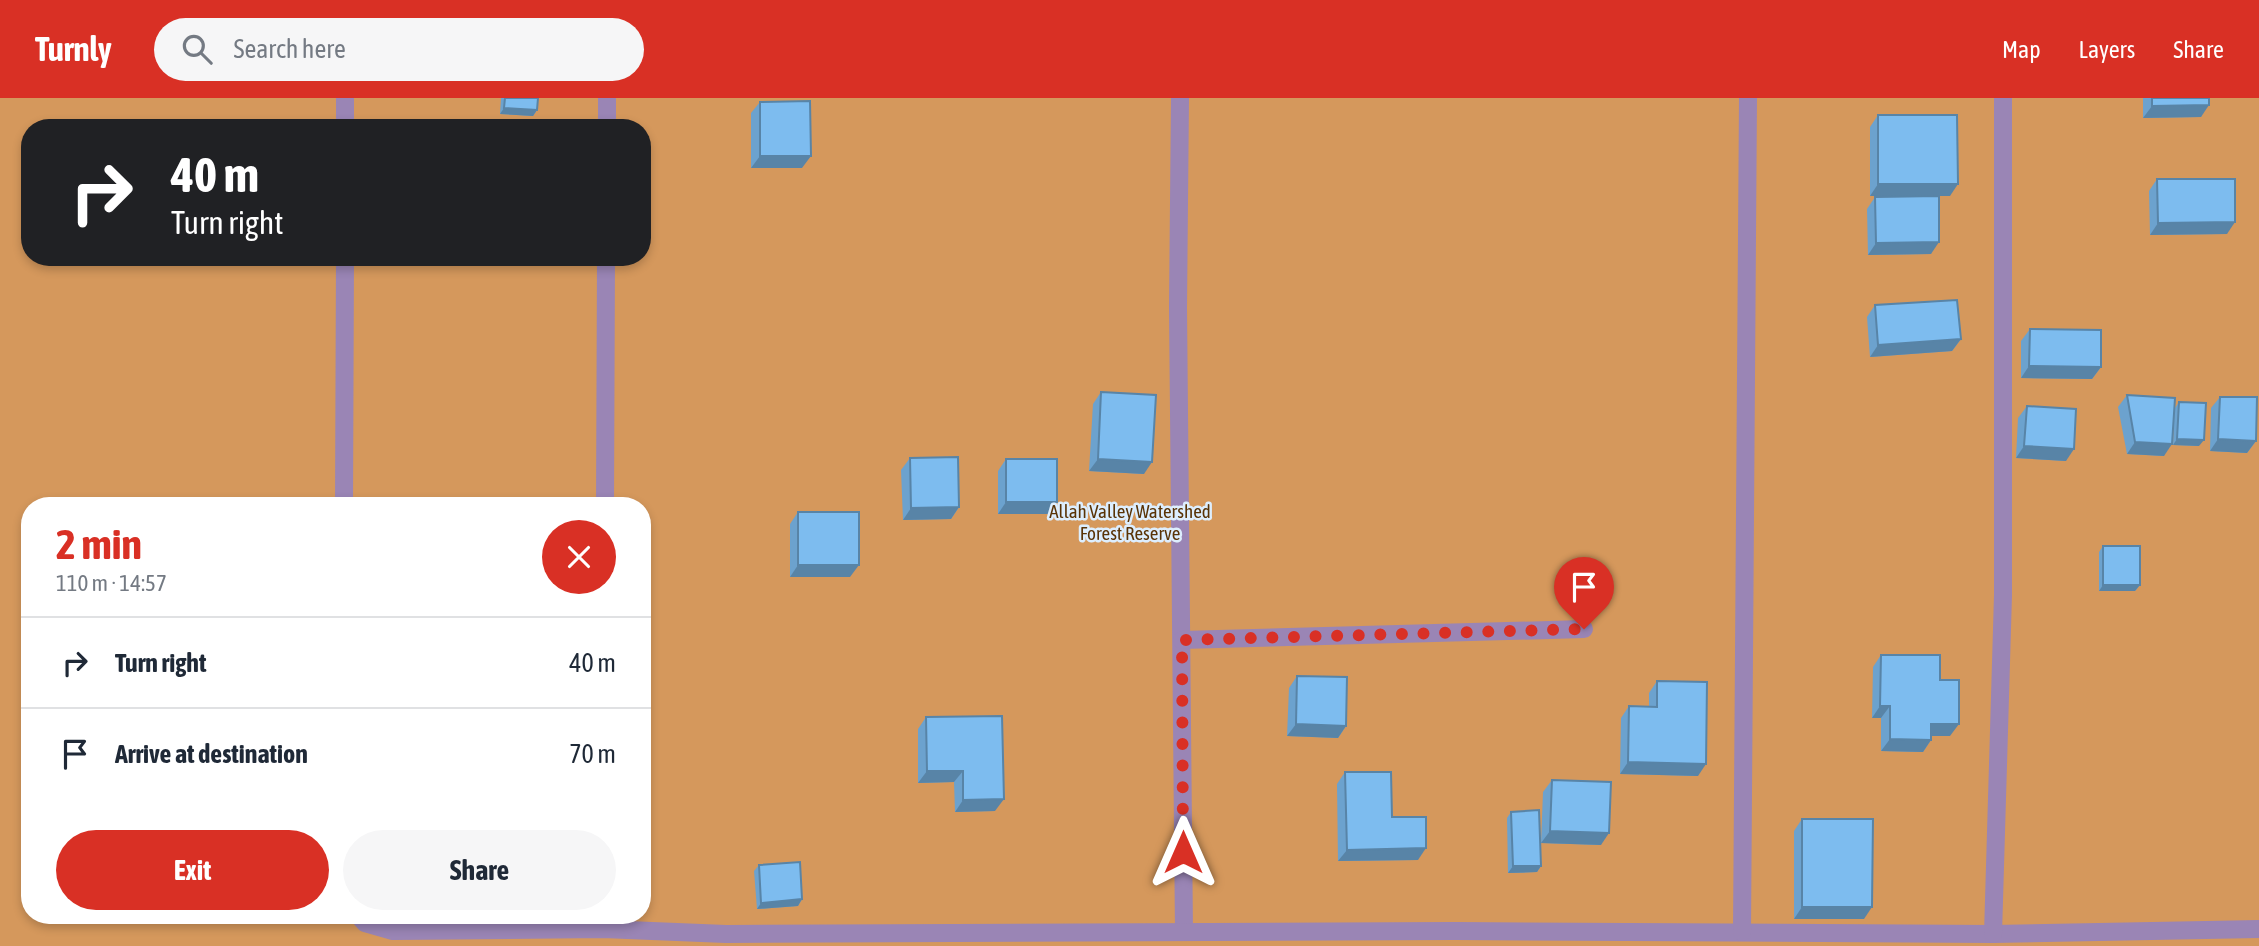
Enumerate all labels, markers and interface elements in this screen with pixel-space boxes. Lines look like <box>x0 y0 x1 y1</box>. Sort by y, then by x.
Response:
search box <box>154 18 644 81</box>
text: Turnly <box>35 30 112 68</box>
icon: search <box>178 30 216 68</box>
text: Search here <box>234 34 346 64</box>
text: Map <box>2002 36 2041 63</box>
text: Layers <box>2079 36 2135 63</box>
text: Share <box>2173 36 2224 63</box>
text: 40 m <box>171 146 259 202</box>
icon: right <box>56 147 147 238</box>
text: Turn right <box>171 204 284 241</box>
park label: Allah Valley Watershed Forest Reserve <box>1049 500 1211 544</box>
text: 2 min <box>56 520 142 568</box>
button: close <box>542 520 616 594</box>
pin <box>1554 557 1614 629</box>
icon: arrive <box>1565 568 1603 606</box>
text: 110 m · 14:57 <box>56 570 167 596</box>
icon: right <box>56 644 94 682</box>
text: Turn right <box>115 648 206 678</box>
text: 40 m <box>569 648 616 678</box>
icon: arrive <box>56 735 94 773</box>
text: Arrive at destination <box>115 739 308 769</box>
text: 70 m <box>569 739 616 769</box>
position arrow <box>1146 815 1220 889</box>
button: Exit <box>56 830 329 910</box>
button: Share <box>343 830 616 910</box>

